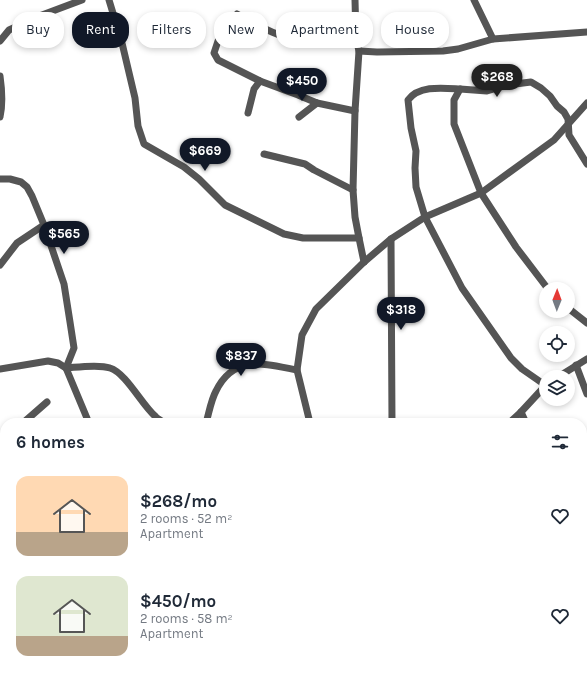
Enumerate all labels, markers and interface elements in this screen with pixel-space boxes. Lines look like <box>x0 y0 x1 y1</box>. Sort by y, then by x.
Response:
chip: Buy <box>12 12 64 48</box>
chip: Rent <box>72 12 129 48</box>
chip: Filters <box>137 12 206 48</box>
chip: New <box>214 12 268 48</box>
chip: Apartment <box>276 12 373 48</box>
chip: House <box>381 12 449 48</box>
pin: $268 <box>473 64 521 98</box>
pin: $450 <box>278 68 326 102</box>
text: $268 <box>480 69 514 84</box>
text: $450 <box>286 73 318 88</box>
pin: $669 <box>181 138 229 172</box>
text: $669 <box>189 143 221 158</box>
pin: $565 <box>40 221 88 255</box>
text: $565 <box>48 226 80 241</box>
north arrow <box>539 282 575 318</box>
map controls <box>539 282 575 406</box>
pin: $318 <box>377 297 425 331</box>
text: $318 <box>386 302 416 317</box>
button: locate <box>539 326 575 362</box>
pin: $837 <box>217 343 265 377</box>
text: $837 <box>225 348 257 363</box>
button: layers <box>539 370 575 406</box>
icon: filters <box>549 431 571 453</box>
text: 6 homes <box>16 432 85 452</box>
text: $268/mo <box>140 491 217 511</box>
icon: home <box>48 492 96 540</box>
icon: heart <box>549 505 571 527</box>
text: 2 rooms · 52 m² <box>140 511 232 526</box>
text: Apartment <box>140 526 203 541</box>
text: $450/mo <box>140 591 216 611</box>
icon: home <box>48 592 96 640</box>
icon: heart <box>549 605 571 627</box>
text: 2 rooms · 58 m² <box>140 611 233 626</box>
text: Apartment <box>140 626 203 641</box>

